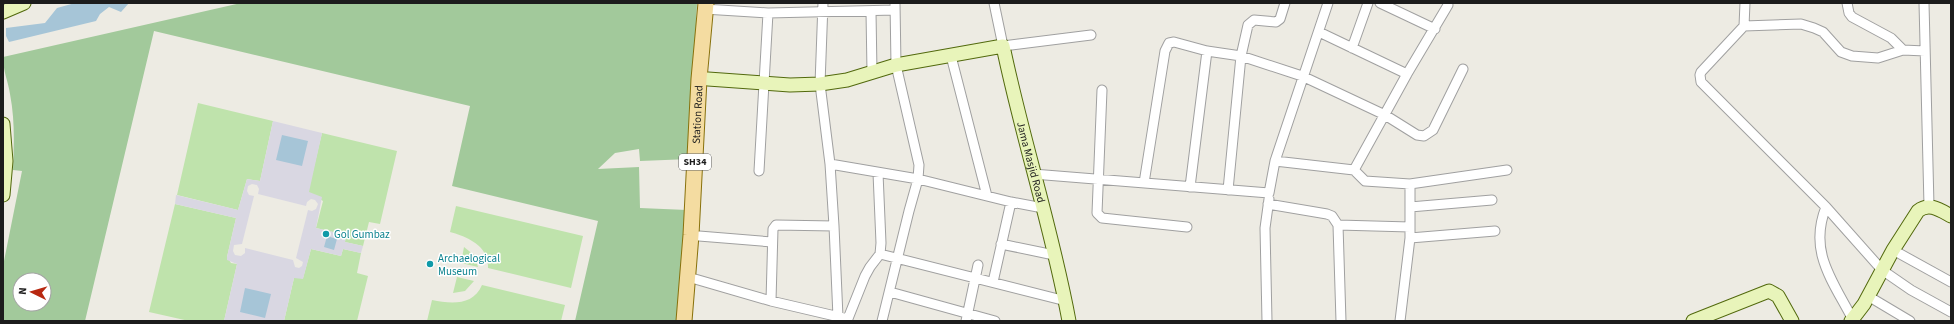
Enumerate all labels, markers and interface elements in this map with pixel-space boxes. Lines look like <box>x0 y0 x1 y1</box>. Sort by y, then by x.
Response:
street label: Station Road <box>688 85 706 144</box>
street label: Jama Masjid Road <box>1013 120 1049 204</box>
road number: SH34 <box>679 154 711 170</box>
place label: Gol Gumbaz <box>334 227 390 242</box>
marker: Gol Gumbaz <box>321 229 331 239</box>
place label: Archaelogical Museum <box>438 251 500 279</box>
marker: Archaelogical Museum <box>425 259 435 269</box>
north arrow <box>12 272 52 312</box>
text: N <box>15 287 30 295</box>

